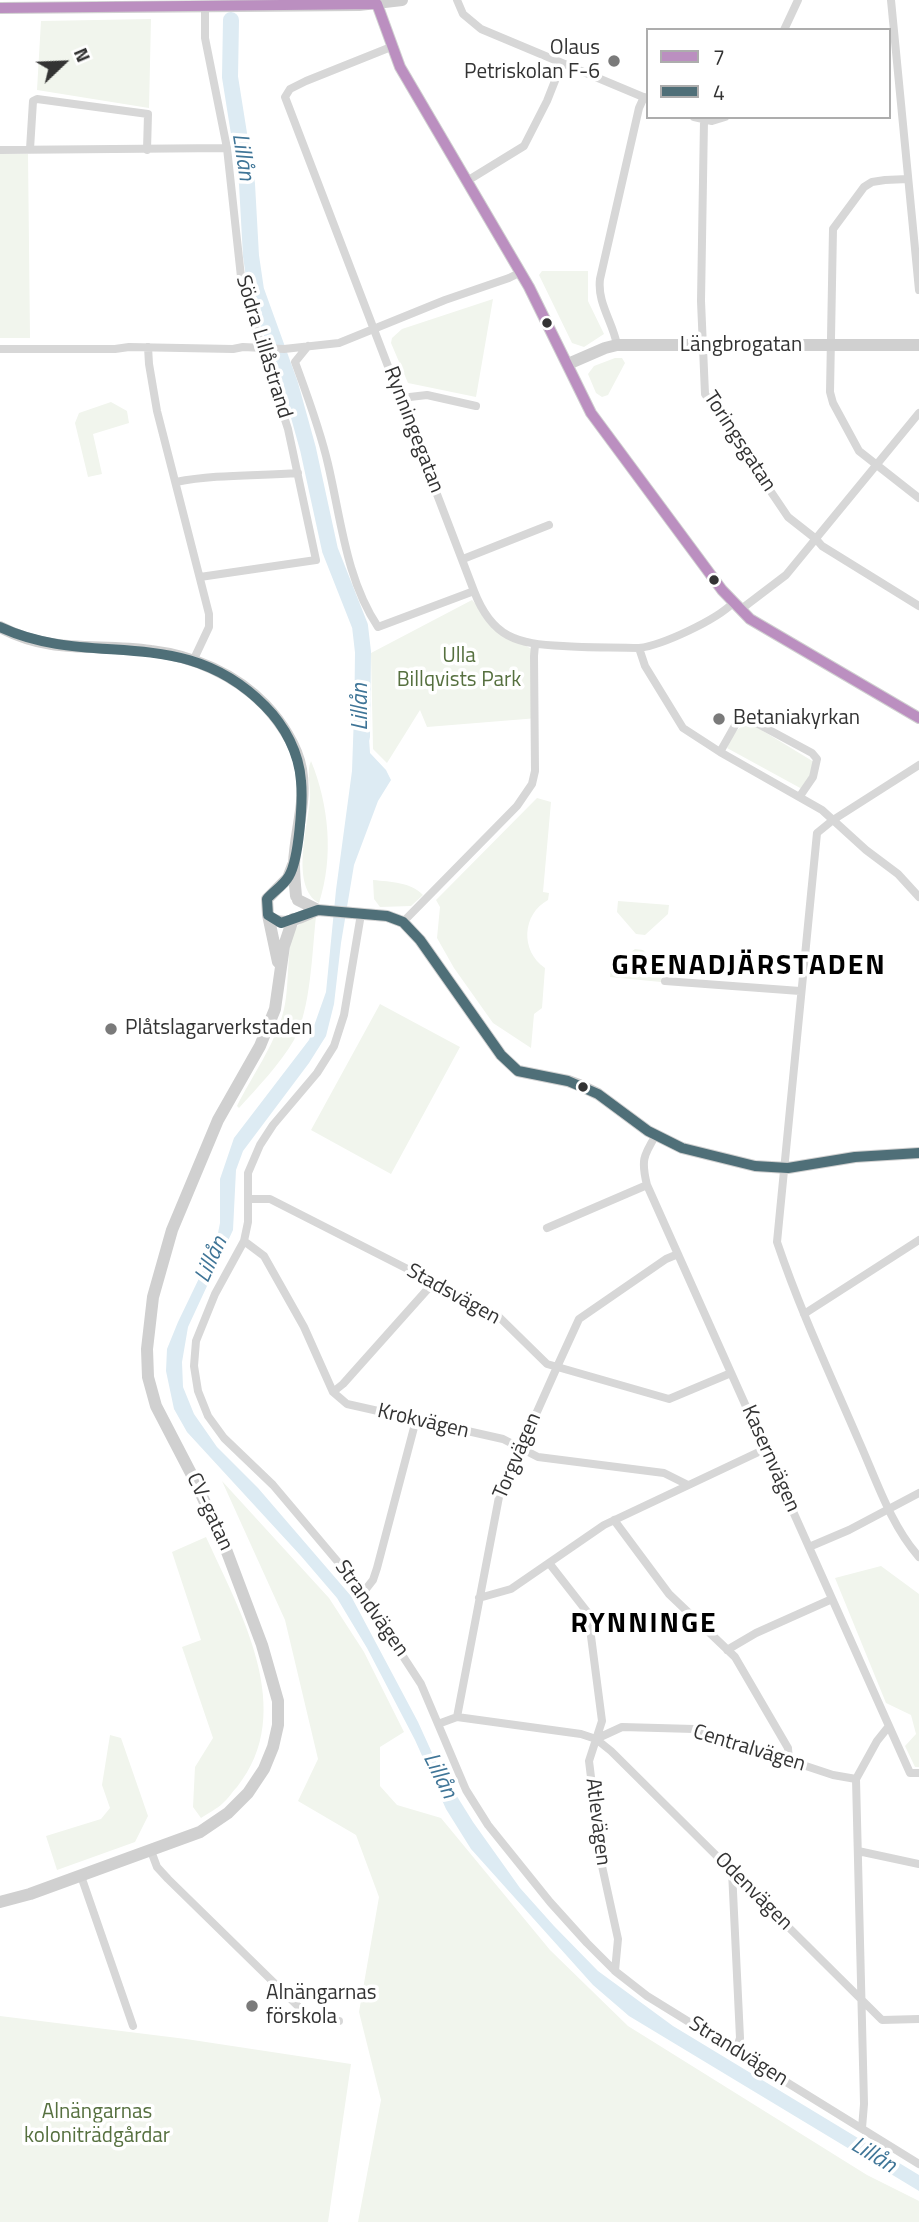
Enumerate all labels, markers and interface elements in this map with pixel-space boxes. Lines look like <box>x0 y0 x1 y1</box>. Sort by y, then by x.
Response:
north arrow <box>28 28 98 98</box>
legend <box>646 28 891 119</box>
place label: Olaus Petriskolan F-6 <box>464 36 600 86</box>
text: 7 <box>713 41 725 73</box>
text: N <box>67 43 99 66</box>
marker: Olaus Petriskolan F-6 <box>606 53 622 69</box>
text: 4 <box>713 76 725 108</box>
water label: Lillån <box>225 131 259 183</box>
street label: Södra Lillåstrand <box>229 272 297 422</box>
unlabelled marker <box>540 316 554 330</box>
street label: Längbrogatan <box>680 333 802 359</box>
street label: Rynningegatan <box>377 363 449 497</box>
street label: Toringsgatan <box>697 387 781 497</box>
unlabelled marker <box>707 573 721 587</box>
park label: Ulla Billqvists Park <box>397 644 521 694</box>
water label: Lillån <box>347 683 375 731</box>
place label: Betaniakyrkan <box>733 706 860 732</box>
marker: Betaniakyrkan <box>711 711 727 727</box>
district label: GRENADJÄRSTADEN <box>613 950 885 984</box>
place label: Plåtslagarverkstaden <box>125 1016 312 1042</box>
marker: Plåtslagarverkstaden <box>103 1021 119 1037</box>
unlabelled marker <box>576 1080 590 1094</box>
water label: Lillån <box>190 1233 234 1287</box>
street label: Stadsvägen <box>402 1259 504 1331</box>
street label: Krokvägen <box>375 1399 471 1445</box>
street label: Kasernvägen <box>735 1402 805 1516</box>
street label: Torgvägen <box>489 1409 547 1503</box>
street label: CV-gatan <box>180 1469 238 1555</box>
street label: Strandvägen <box>329 1556 413 1662</box>
district label: RYNNINGE <box>571 1608 717 1642</box>
street label: Centralvägen <box>690 1720 808 1778</box>
water label: Lillån <box>416 1749 462 1803</box>
street label: Atlevägen <box>579 1777 615 1867</box>
street label: Odenvägen <box>709 1848 797 1936</box>
place label: Alnängarnas förskola <box>266 1981 377 2031</box>
marker: Alnängarnas förskola <box>244 1998 260 2014</box>
street label: Strandvägen <box>684 2012 792 2092</box>
park label: Alnängarnas koloniträdgårdar <box>24 2100 170 2150</box>
water label: Lillån <box>846 2132 900 2180</box>

